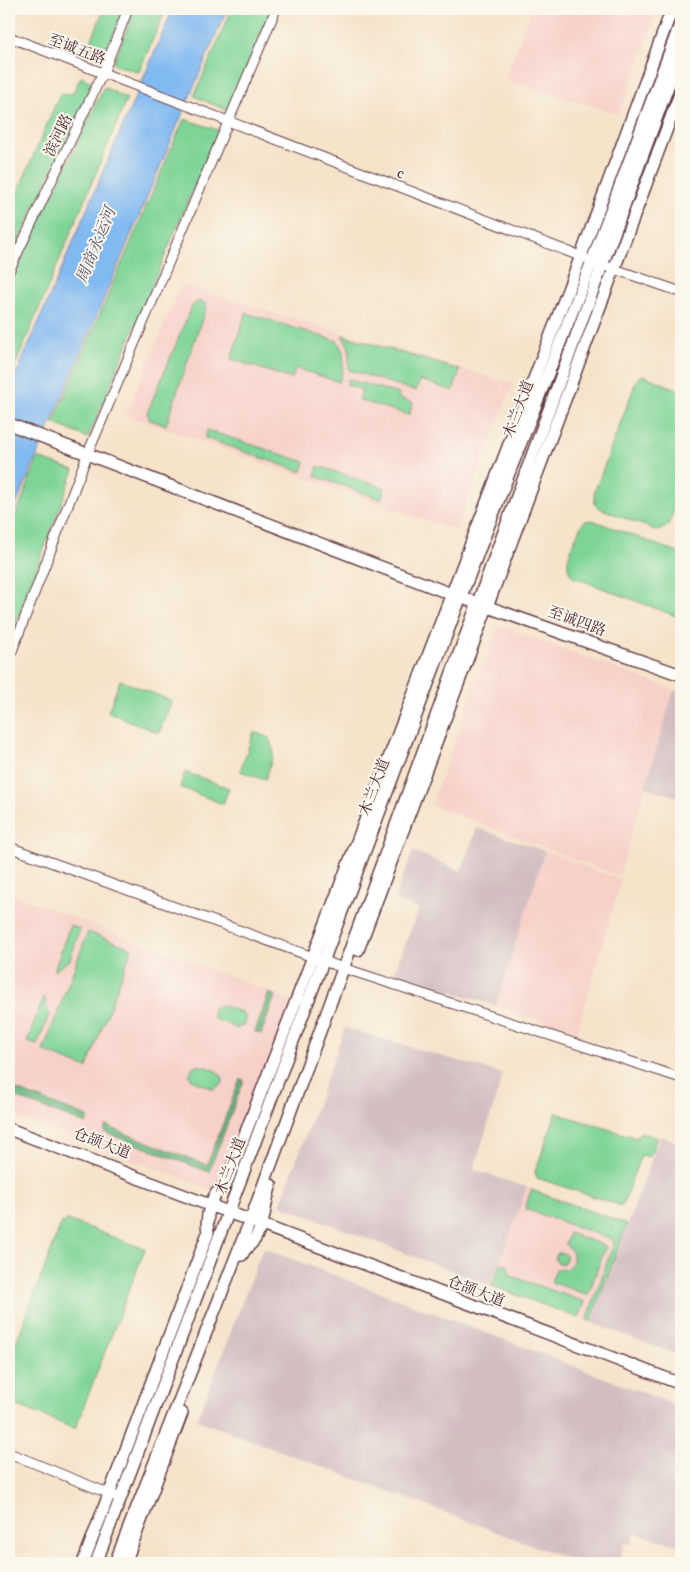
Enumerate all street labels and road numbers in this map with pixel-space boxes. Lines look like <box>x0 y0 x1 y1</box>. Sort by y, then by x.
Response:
street label: 至诚五路 <box>45 30 108 71</box>
street label: 滨河路 <box>40 111 79 160</box>
street label: c <box>394 163 408 186</box>
street label: 木兰大道 <box>499 378 540 441</box>
street label: 至诚四路 <box>545 602 608 643</box>
street label: 木兰大道 <box>355 756 396 819</box>
street label: 仓颉大道 <box>70 1124 133 1165</box>
street label: 木兰大道 <box>211 1135 252 1198</box>
street label: 仓颉大道 <box>444 1272 507 1313</box>

